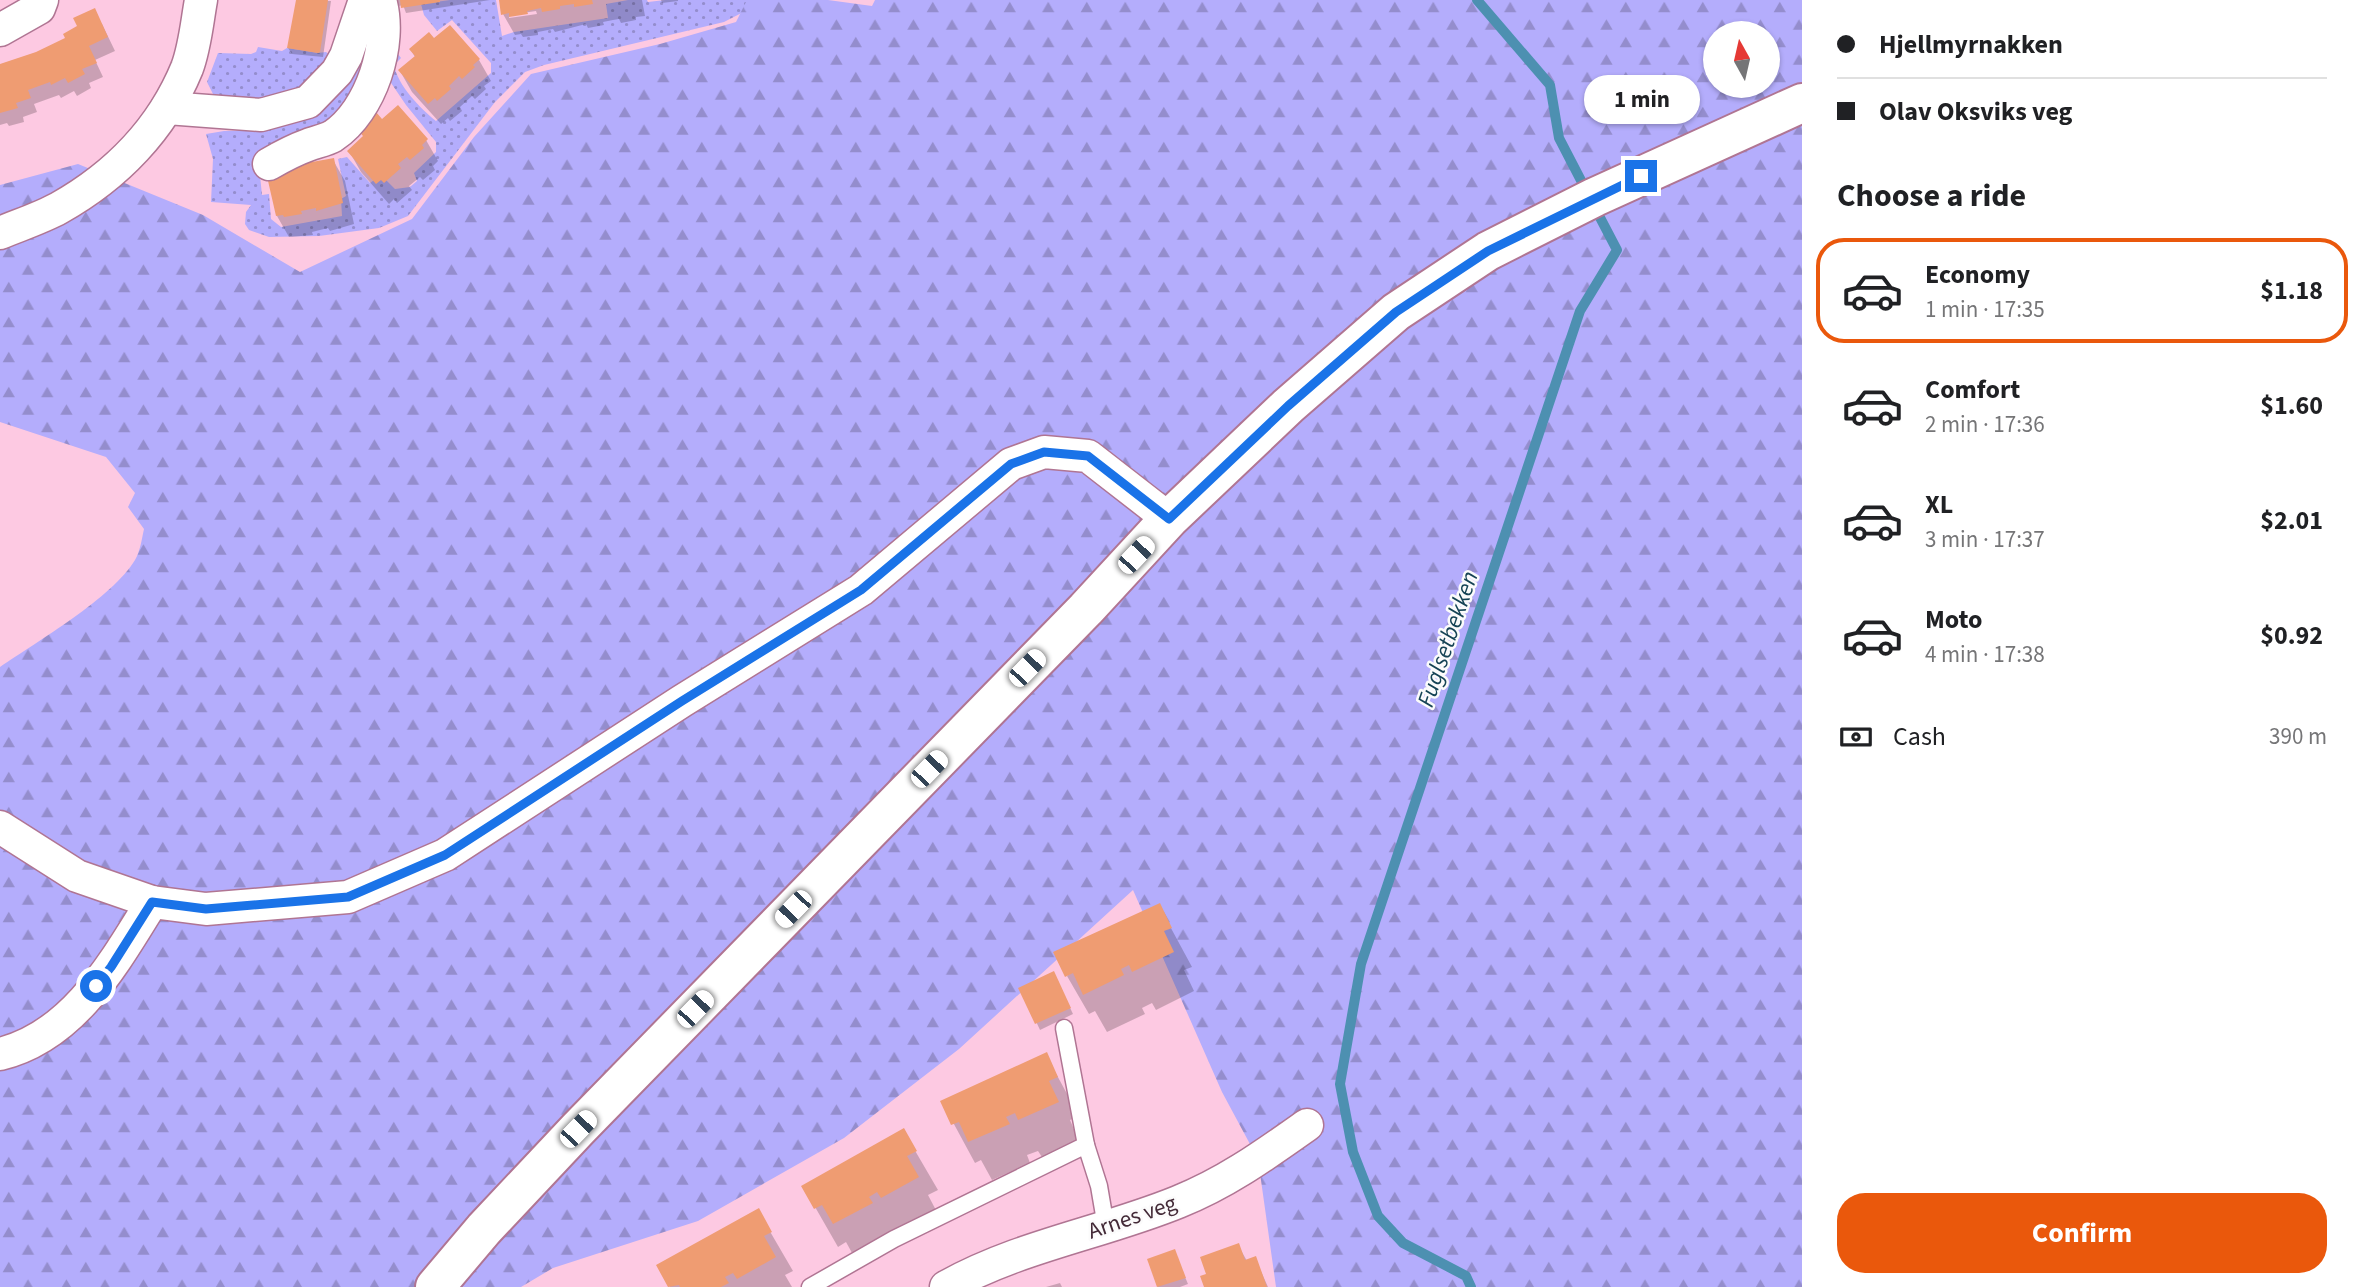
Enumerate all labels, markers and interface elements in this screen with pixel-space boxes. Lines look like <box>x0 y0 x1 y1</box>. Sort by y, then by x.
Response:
north arrow <box>1703 21 1780 98</box>
map controls <box>1703 21 1780 98</box>
text: Hjellmyrnakken <box>1879 26 2063 63</box>
callout: 1 min <box>1583 74 1699 124</box>
text: 1 min <box>1614 83 1670 116</box>
text: Olav Oksviks veg <box>1879 93 2073 130</box>
route end <box>1625 160 1657 192</box>
text: Choose a ride <box>1837 173 2026 219</box>
text: Economy <box>1925 256 2030 293</box>
icon: car <box>1841 259 1904 322</box>
text: $1.18 <box>2260 272 2323 309</box>
text: 1 min · 17:35 <box>1925 293 2045 326</box>
text: Comfort <box>1925 371 2020 408</box>
icon: car <box>1841 374 1904 437</box>
text: $1.60 <box>2260 387 2323 424</box>
text: 2 min · 17:36 <box>1925 408 2045 441</box>
text: XL <box>1925 486 1953 523</box>
icon: car <box>1841 489 1904 552</box>
text: $2.01 <box>2260 502 2323 539</box>
text: 3 min · 17:37 <box>1925 523 2045 556</box>
car <box>1114 532 1159 578</box>
water label: Fuglsetbekken <box>1408 566 1488 712</box>
text: Moto <box>1925 601 1982 638</box>
icon: car <box>1841 604 1904 667</box>
text: $0.92 <box>2260 617 2323 654</box>
text: 4 min · 17:38 <box>1925 638 2045 671</box>
car <box>1005 646 1050 690</box>
icon: cash <box>1837 718 1875 756</box>
text: Cash <box>1893 718 1946 755</box>
text: 390 m <box>2269 720 2327 753</box>
car <box>907 747 952 791</box>
car <box>771 887 816 931</box>
route start <box>80 970 112 1002</box>
car <box>673 987 718 1031</box>
car <box>556 1107 601 1151</box>
street label: Arnes veg <box>1083 1186 1181 1248</box>
button: Confirm <box>1837 1193 2327 1273</box>

